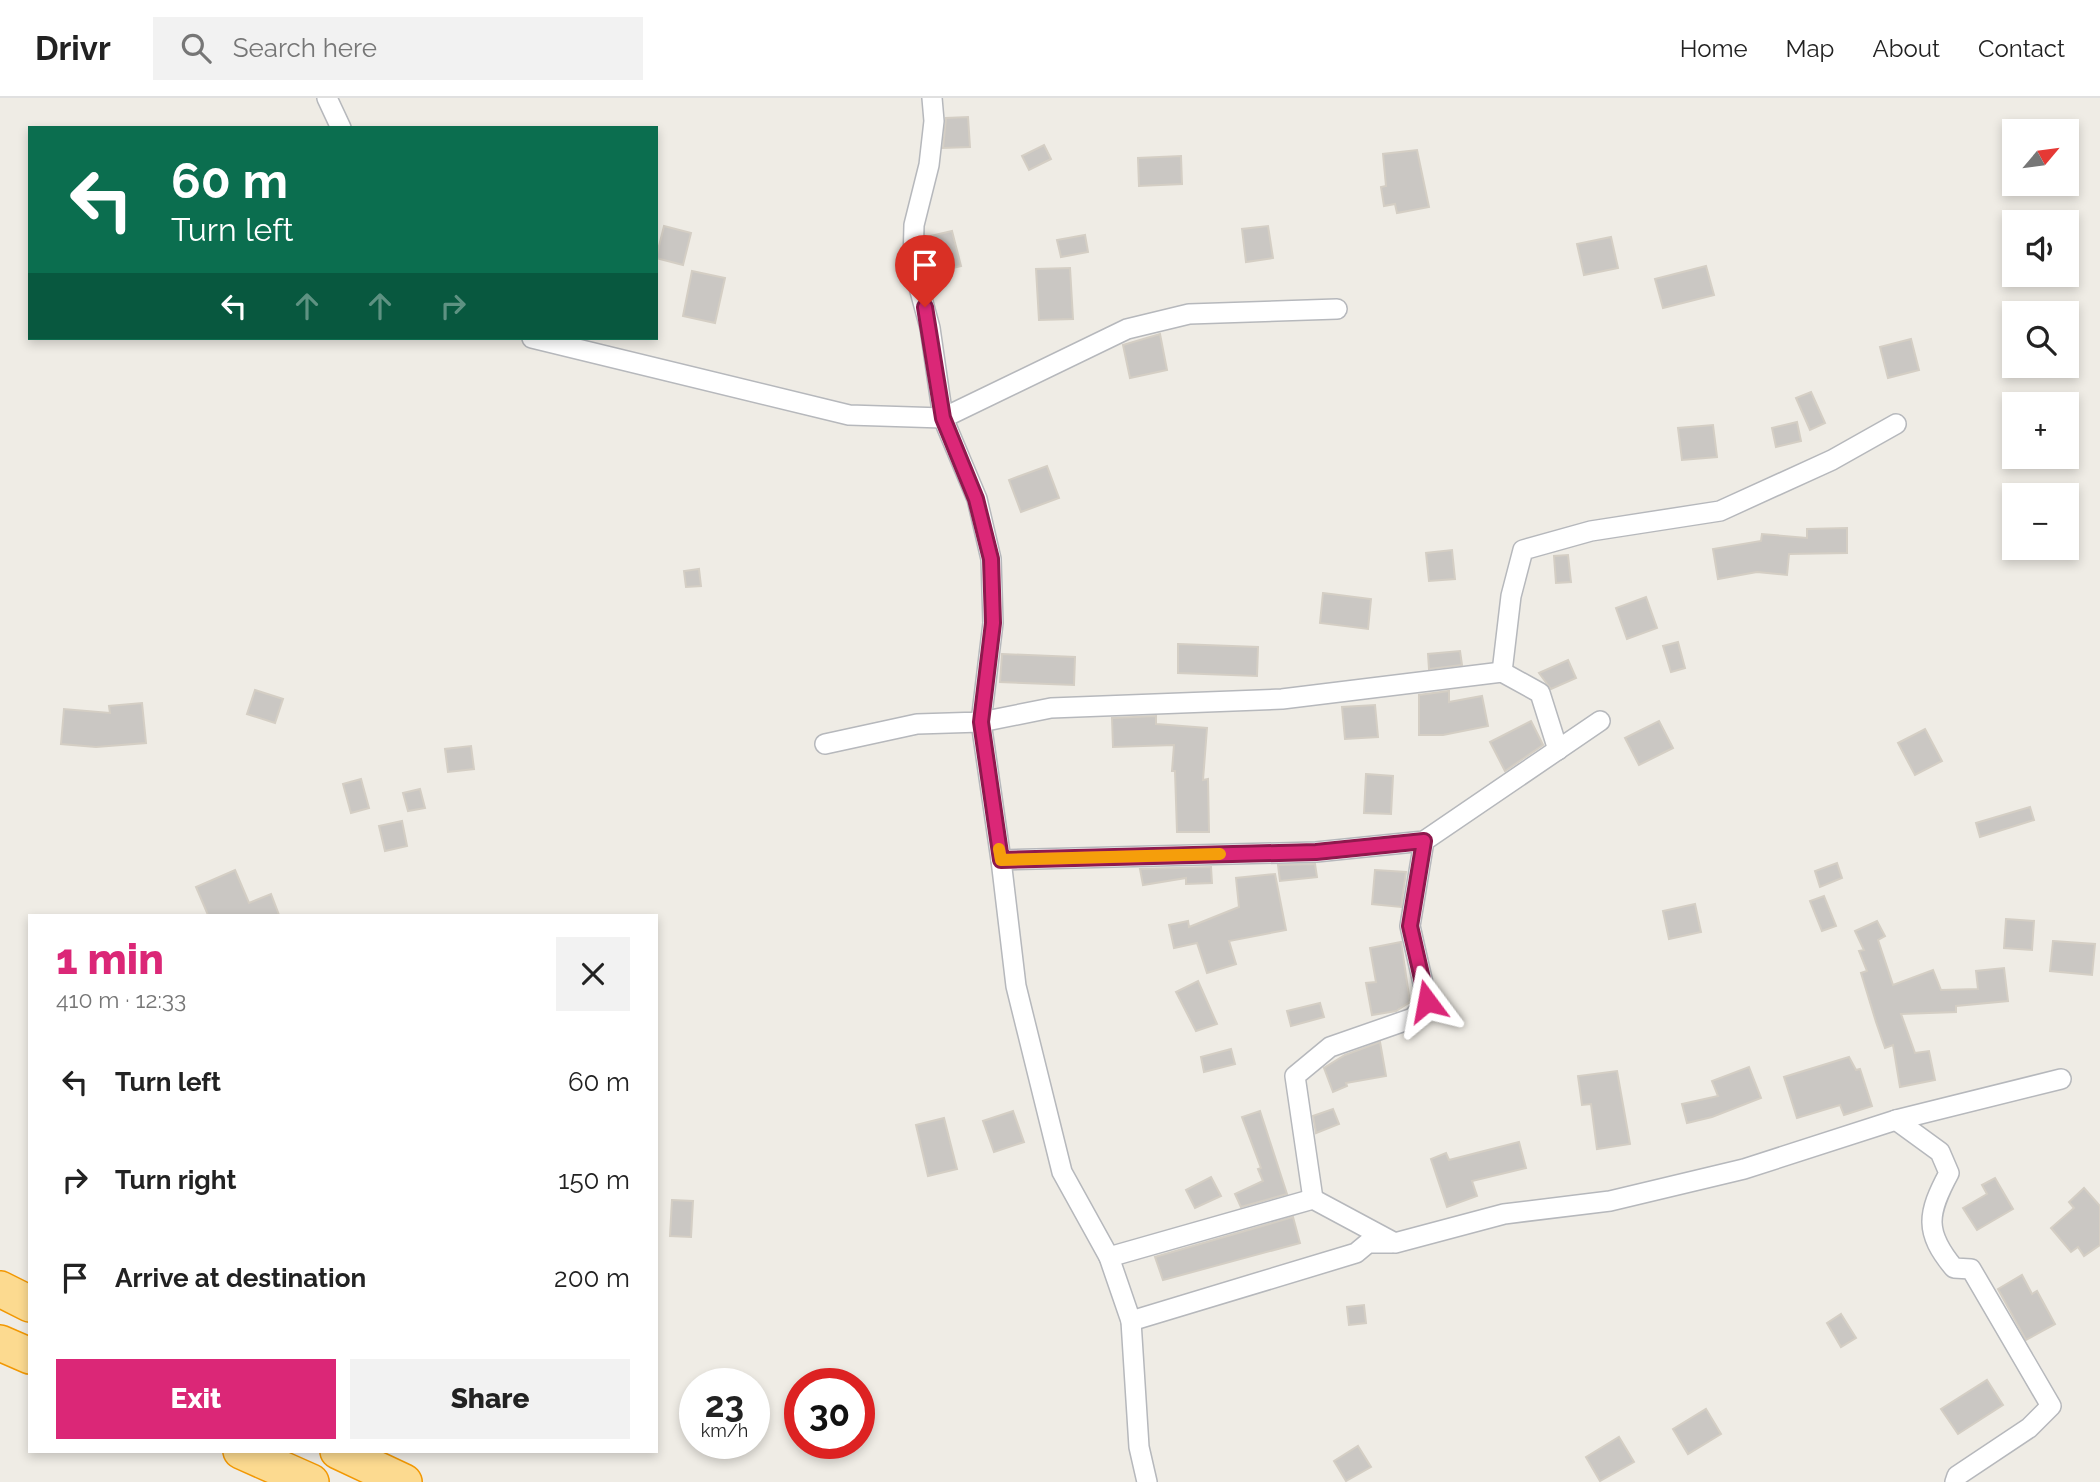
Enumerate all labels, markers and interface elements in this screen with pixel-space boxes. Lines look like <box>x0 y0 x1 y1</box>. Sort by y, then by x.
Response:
search box <box>153 17 643 80</box>
text: Drivr <box>35 29 111 68</box>
icon: search <box>177 29 215 67</box>
text: Search here <box>233 33 377 63</box>
text: Home <box>1680 34 1748 63</box>
text: Map <box>1786 34 1834 63</box>
text: About <box>1872 34 1940 63</box>
text: Contact <box>1978 34 2065 63</box>
north arrow <box>2002 119 2079 196</box>
map controls <box>2002 119 2079 560</box>
text: 60 m <box>171 152 288 209</box>
icon: left <box>56 154 147 245</box>
button: sound <box>2002 210 2079 287</box>
text: Turn left <box>171 211 293 248</box>
pin <box>895 235 955 307</box>
icon: arrive <box>906 246 944 284</box>
icon: left <box>215 287 253 325</box>
icon: ahead <box>288 287 326 325</box>
icon: ahead <box>361 287 399 325</box>
icon: right <box>434 287 472 325</box>
button: search <box>2002 301 2079 378</box>
button: + <box>2002 392 2079 469</box>
button: − <box>2002 483 2079 560</box>
text: 1 min <box>56 935 164 984</box>
button: close <box>556 937 630 1011</box>
position arrow <box>1390 964 1464 1038</box>
text: 410 m · 12:33 <box>56 986 186 1013</box>
icon: left <box>56 1063 94 1101</box>
text: Turn left <box>115 1067 221 1097</box>
text: 60 m <box>568 1067 630 1097</box>
icon: right <box>56 1161 94 1199</box>
text: Turn right <box>115 1165 236 1195</box>
text: 150 m <box>558 1165 630 1195</box>
icon: arrive <box>56 1259 94 1297</box>
text: Arrive at destination <box>115 1263 366 1293</box>
text: 200 m <box>554 1263 630 1293</box>
button: Exit <box>56 1359 336 1439</box>
button: Share <box>350 1359 630 1439</box>
speed limit sign: 30 <box>784 1368 875 1459</box>
text: 23 <box>705 1384 744 1425</box>
text: km/h <box>701 1420 748 1441</box>

